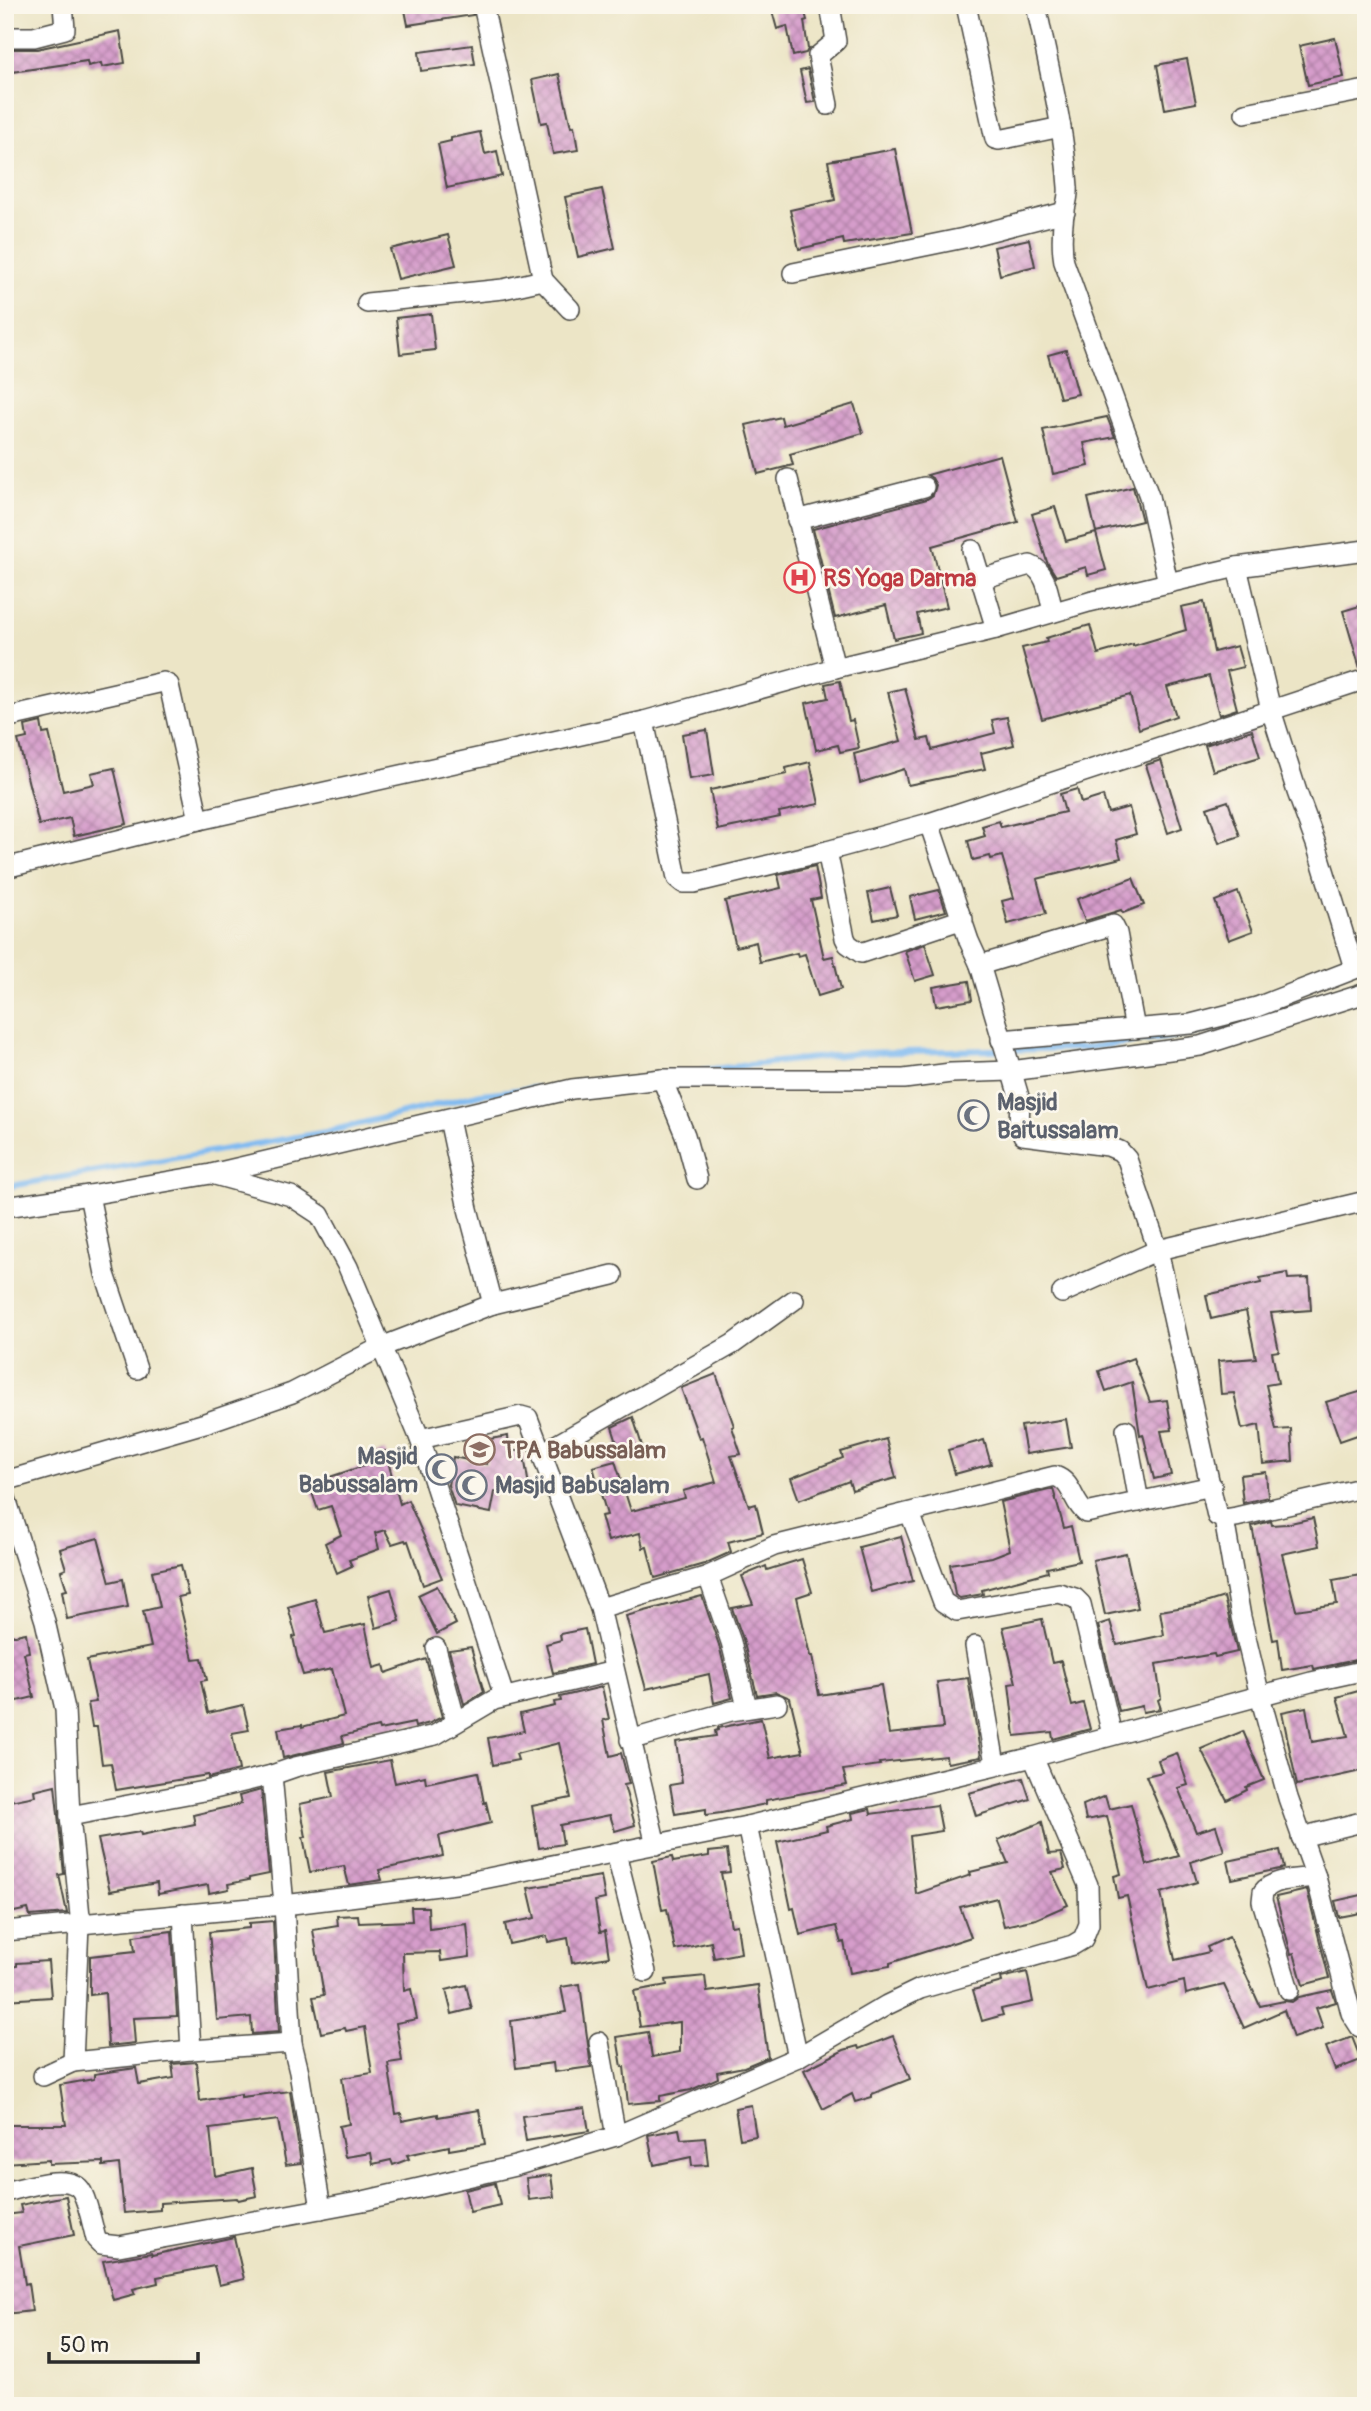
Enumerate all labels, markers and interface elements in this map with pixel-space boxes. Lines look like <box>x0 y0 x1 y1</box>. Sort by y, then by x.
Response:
hospital icon: RS Yoga Darma <box>783 561 817 595</box>
place label: RS Yoga Darma <box>823 564 976 593</box>
place label: Masjid Baitussalam <box>997 1088 1119 1145</box>
mosque icon: Masjid Baitussalam <box>957 1099 991 1133</box>
school or university icon: TPA Babussalam <box>462 1433 496 1467</box>
place label: TPA Babussalam <box>501 1436 666 1465</box>
place label: Masjid Babussalam <box>299 1442 418 1499</box>
mosque icon: Masjid Babussalam <box>424 1453 458 1487</box>
mosque icon: Masjid Babusalam <box>455 1468 489 1502</box>
place label: Masjid Babusalam <box>495 1471 670 1500</box>
scale bar <box>49 2320 198 2364</box>
text: 50 m <box>60 2332 109 2359</box>

